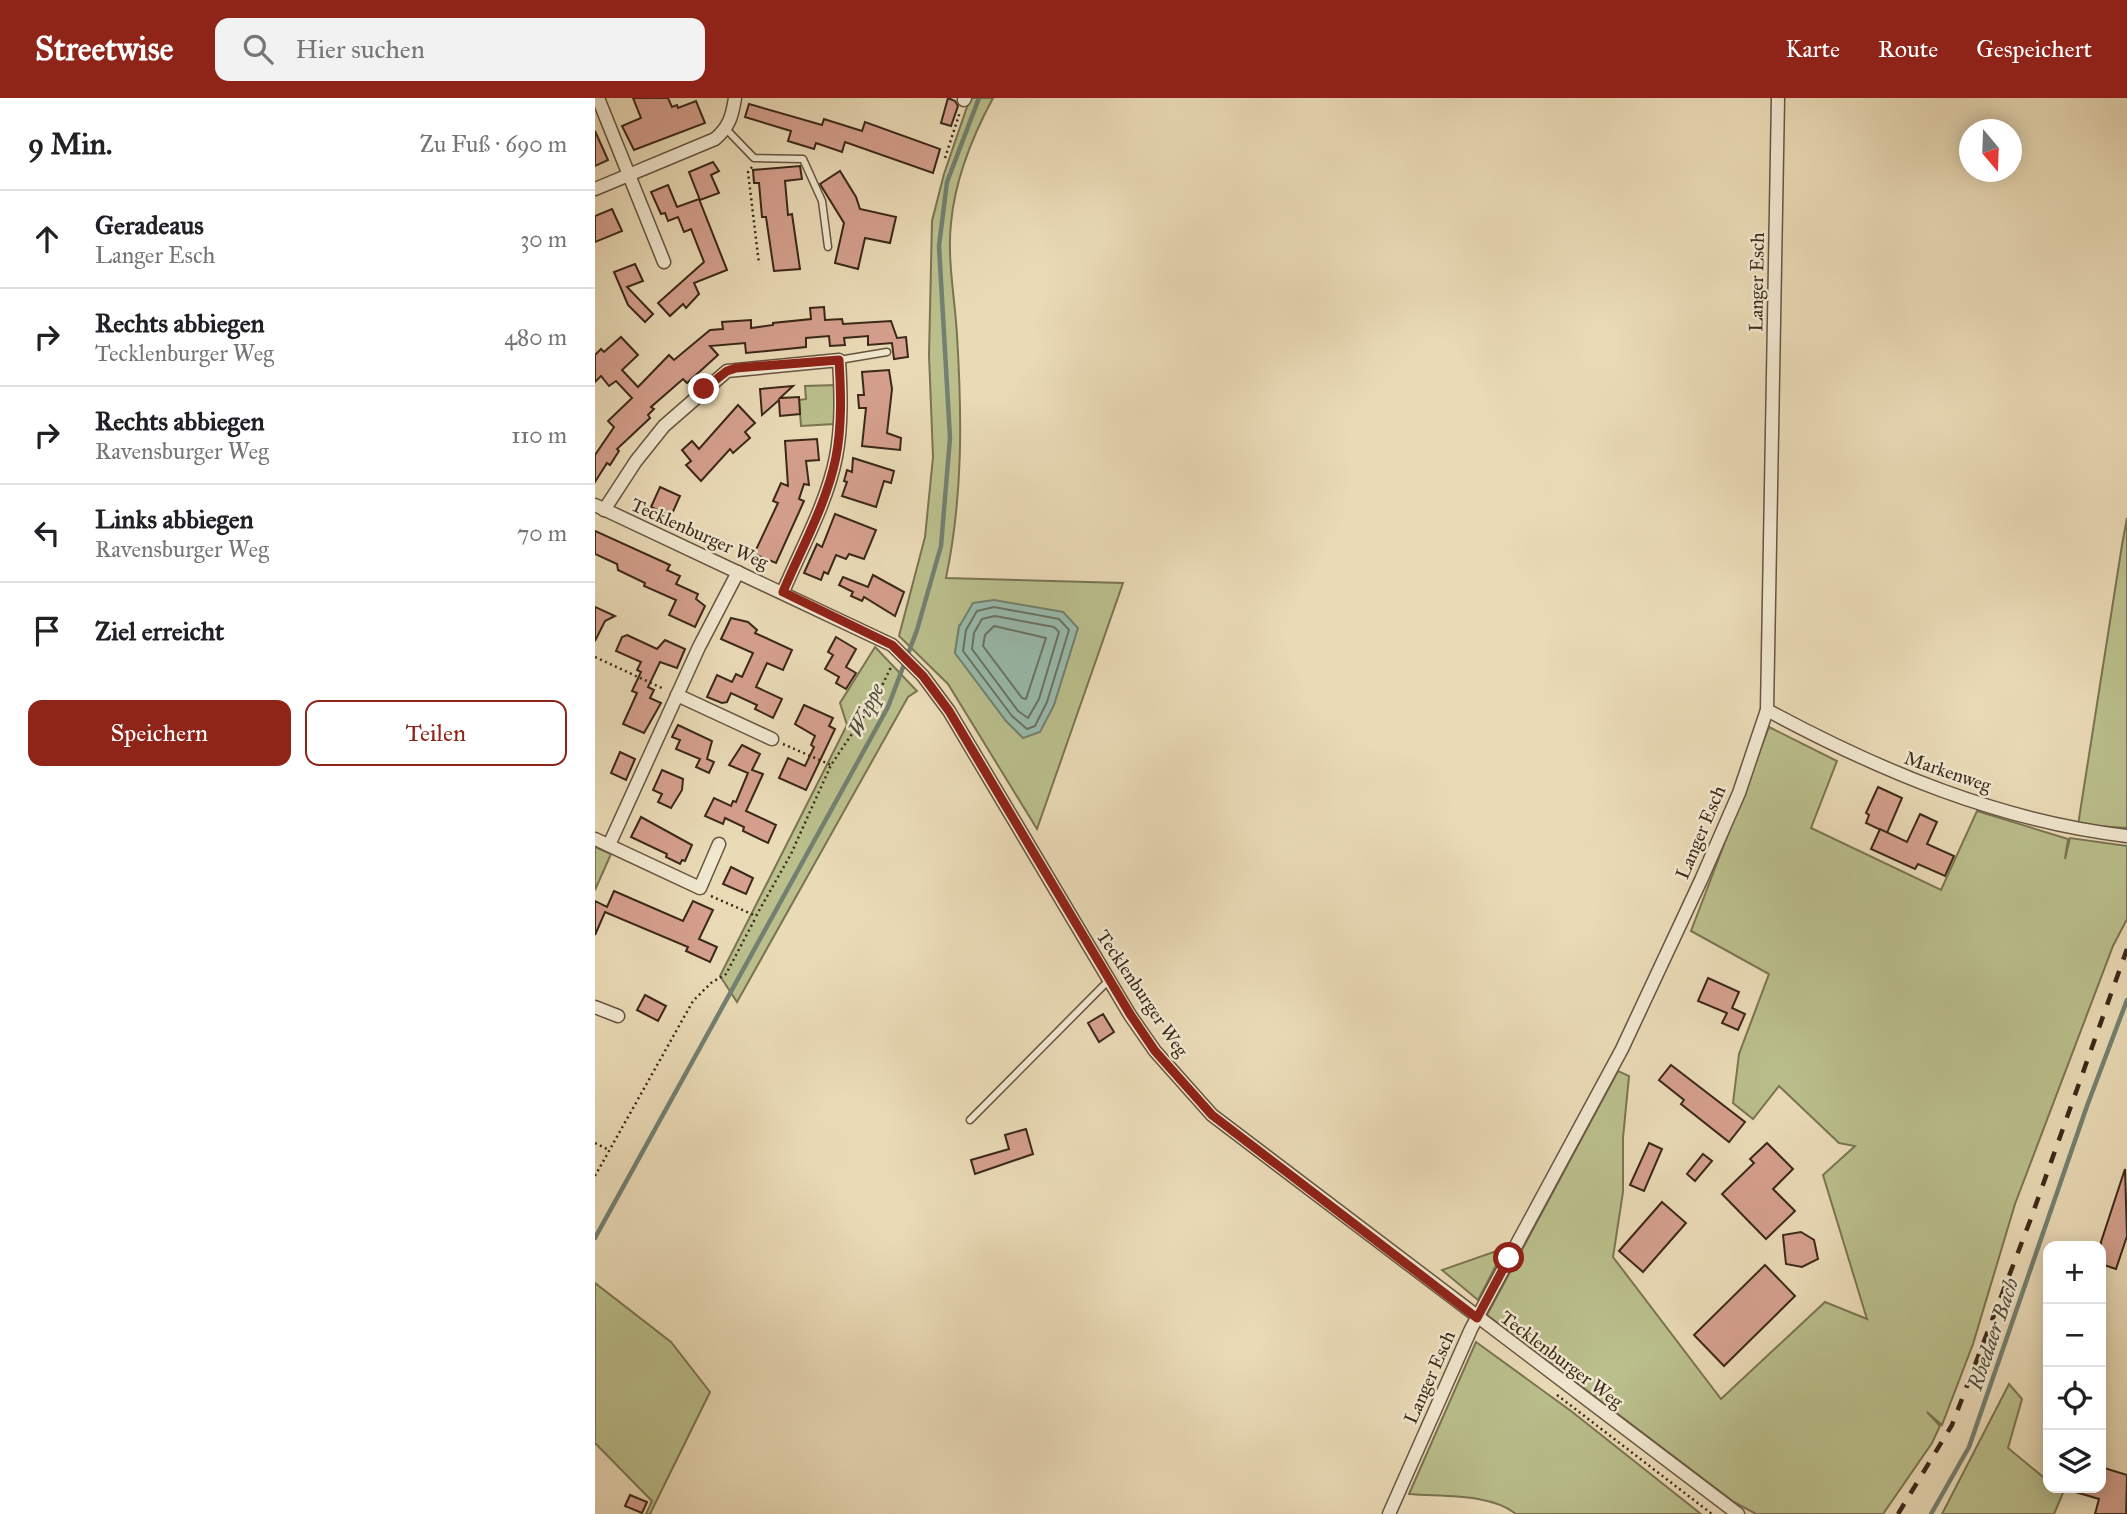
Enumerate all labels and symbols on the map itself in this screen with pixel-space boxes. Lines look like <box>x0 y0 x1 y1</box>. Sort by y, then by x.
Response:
north arrow <box>1959 119 2022 182</box>
street label: Langer Esch <box>1744 232 1770 332</box>
route end <box>688 373 719 404</box>
street label: Tecklenburger Weg <box>627 493 772 575</box>
water label: Wippe <box>842 678 890 741</box>
street label: Markenweg <box>1901 746 1994 798</box>
street label: Langer Esch <box>1670 782 1732 883</box>
street label: Tecklenburger Weg <box>1091 926 1194 1062</box>
route start <box>1493 1242 1524 1273</box>
water label: Rhedaer Bach <box>1961 1275 2024 1394</box>
street label: Tecklenburger Weg <box>1495 1306 1628 1414</box>
street label: Langer Esch <box>1399 1327 1461 1428</box>

